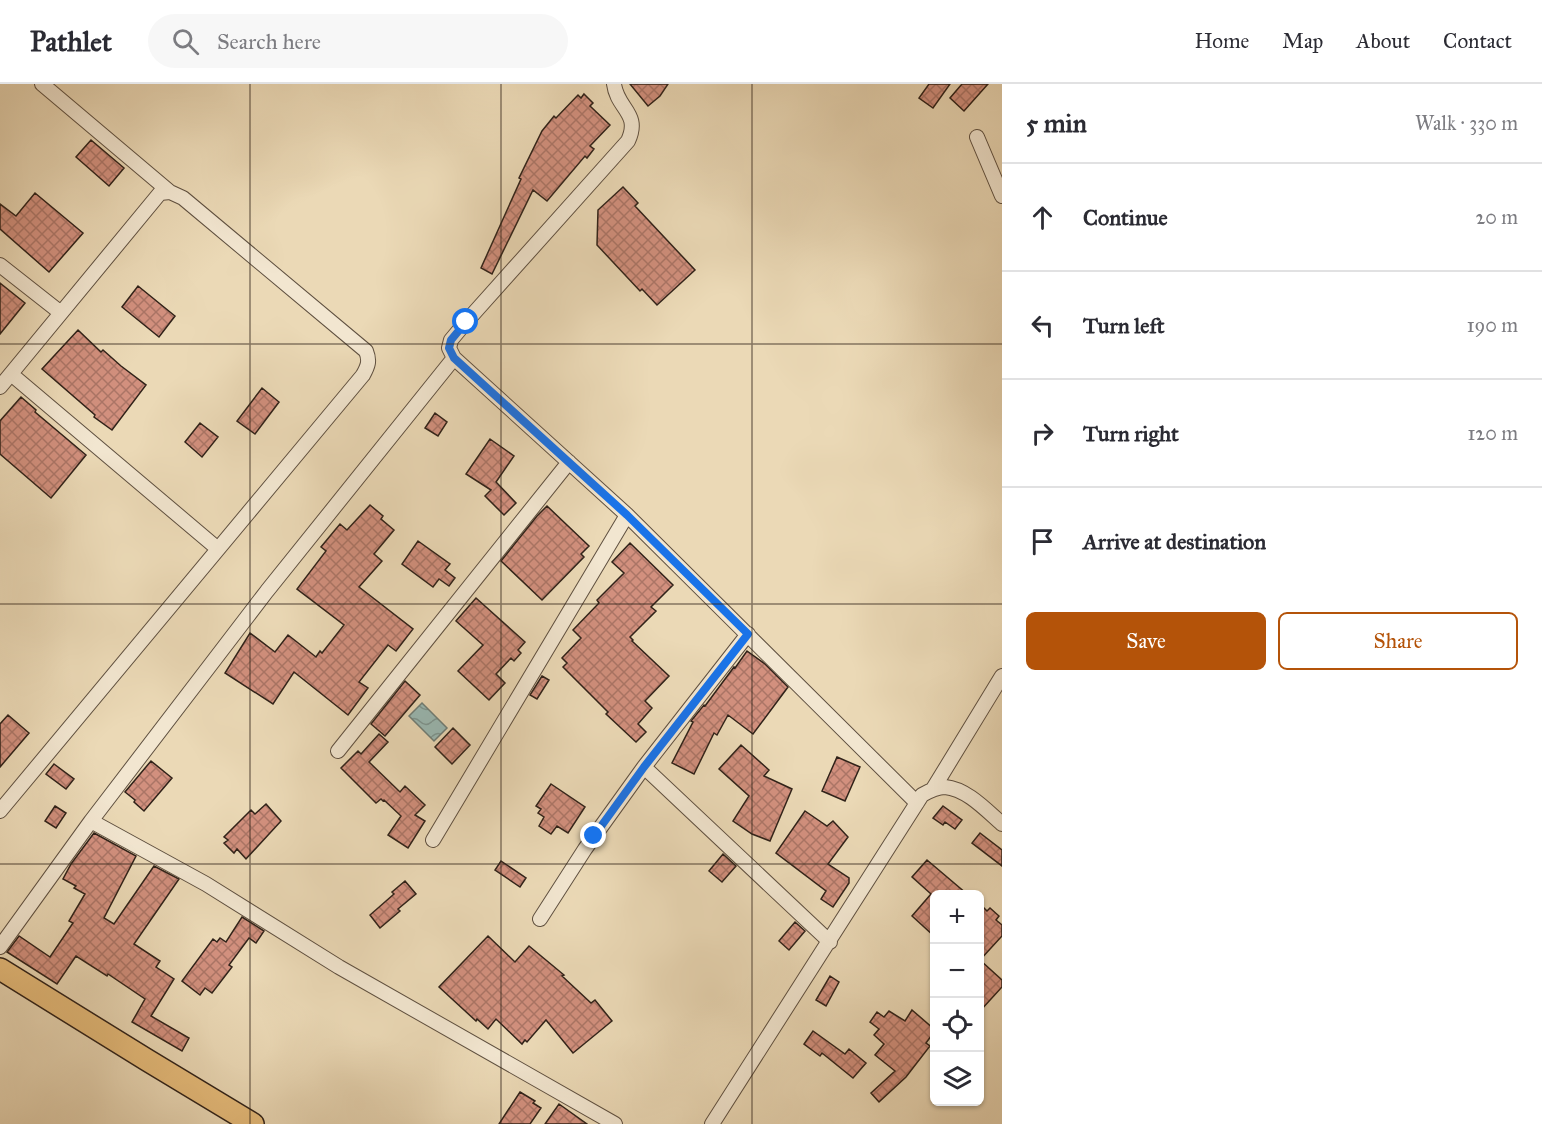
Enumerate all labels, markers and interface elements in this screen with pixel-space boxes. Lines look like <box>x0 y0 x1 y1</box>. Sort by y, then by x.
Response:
search box <box>148 14 568 68</box>
text: Pathlet <box>30 24 112 59</box>
icon: search <box>169 25 202 58</box>
text: Search here <box>217 28 321 55</box>
text: Home <box>1194 28 1249 54</box>
text: Map <box>1282 28 1323 54</box>
text: About <box>1356 28 1410 54</box>
text: Contact <box>1443 28 1512 54</box>
text: 5 min <box>1026 107 1087 139</box>
text: Walk · 330 m <box>1415 111 1518 135</box>
icon: ahead <box>1026 201 1059 234</box>
text: Continue <box>1083 204 1168 231</box>
text: 20 m <box>1475 205 1518 229</box>
route start <box>452 308 478 334</box>
icon: left <box>1026 309 1059 342</box>
text: Turn left <box>1083 312 1165 339</box>
text: 190 m <box>1467 313 1518 337</box>
icon: right <box>1026 417 1059 450</box>
text: Turn right <box>1083 420 1179 447</box>
text: 120 m <box>1467 421 1518 445</box>
icon: arrive <box>1026 525 1059 558</box>
text: Arrive at destination <box>1083 528 1266 555</box>
button: Save <box>1026 612 1266 670</box>
button: Share <box>1278 612 1518 670</box>
route end <box>580 822 606 848</box>
map controls <box>930 890 984 1106</box>
button: + <box>930 890 984 944</box>
button: − <box>930 944 984 998</box>
button: locate <box>930 998 984 1052</box>
button: layers <box>930 1052 984 1106</box>

